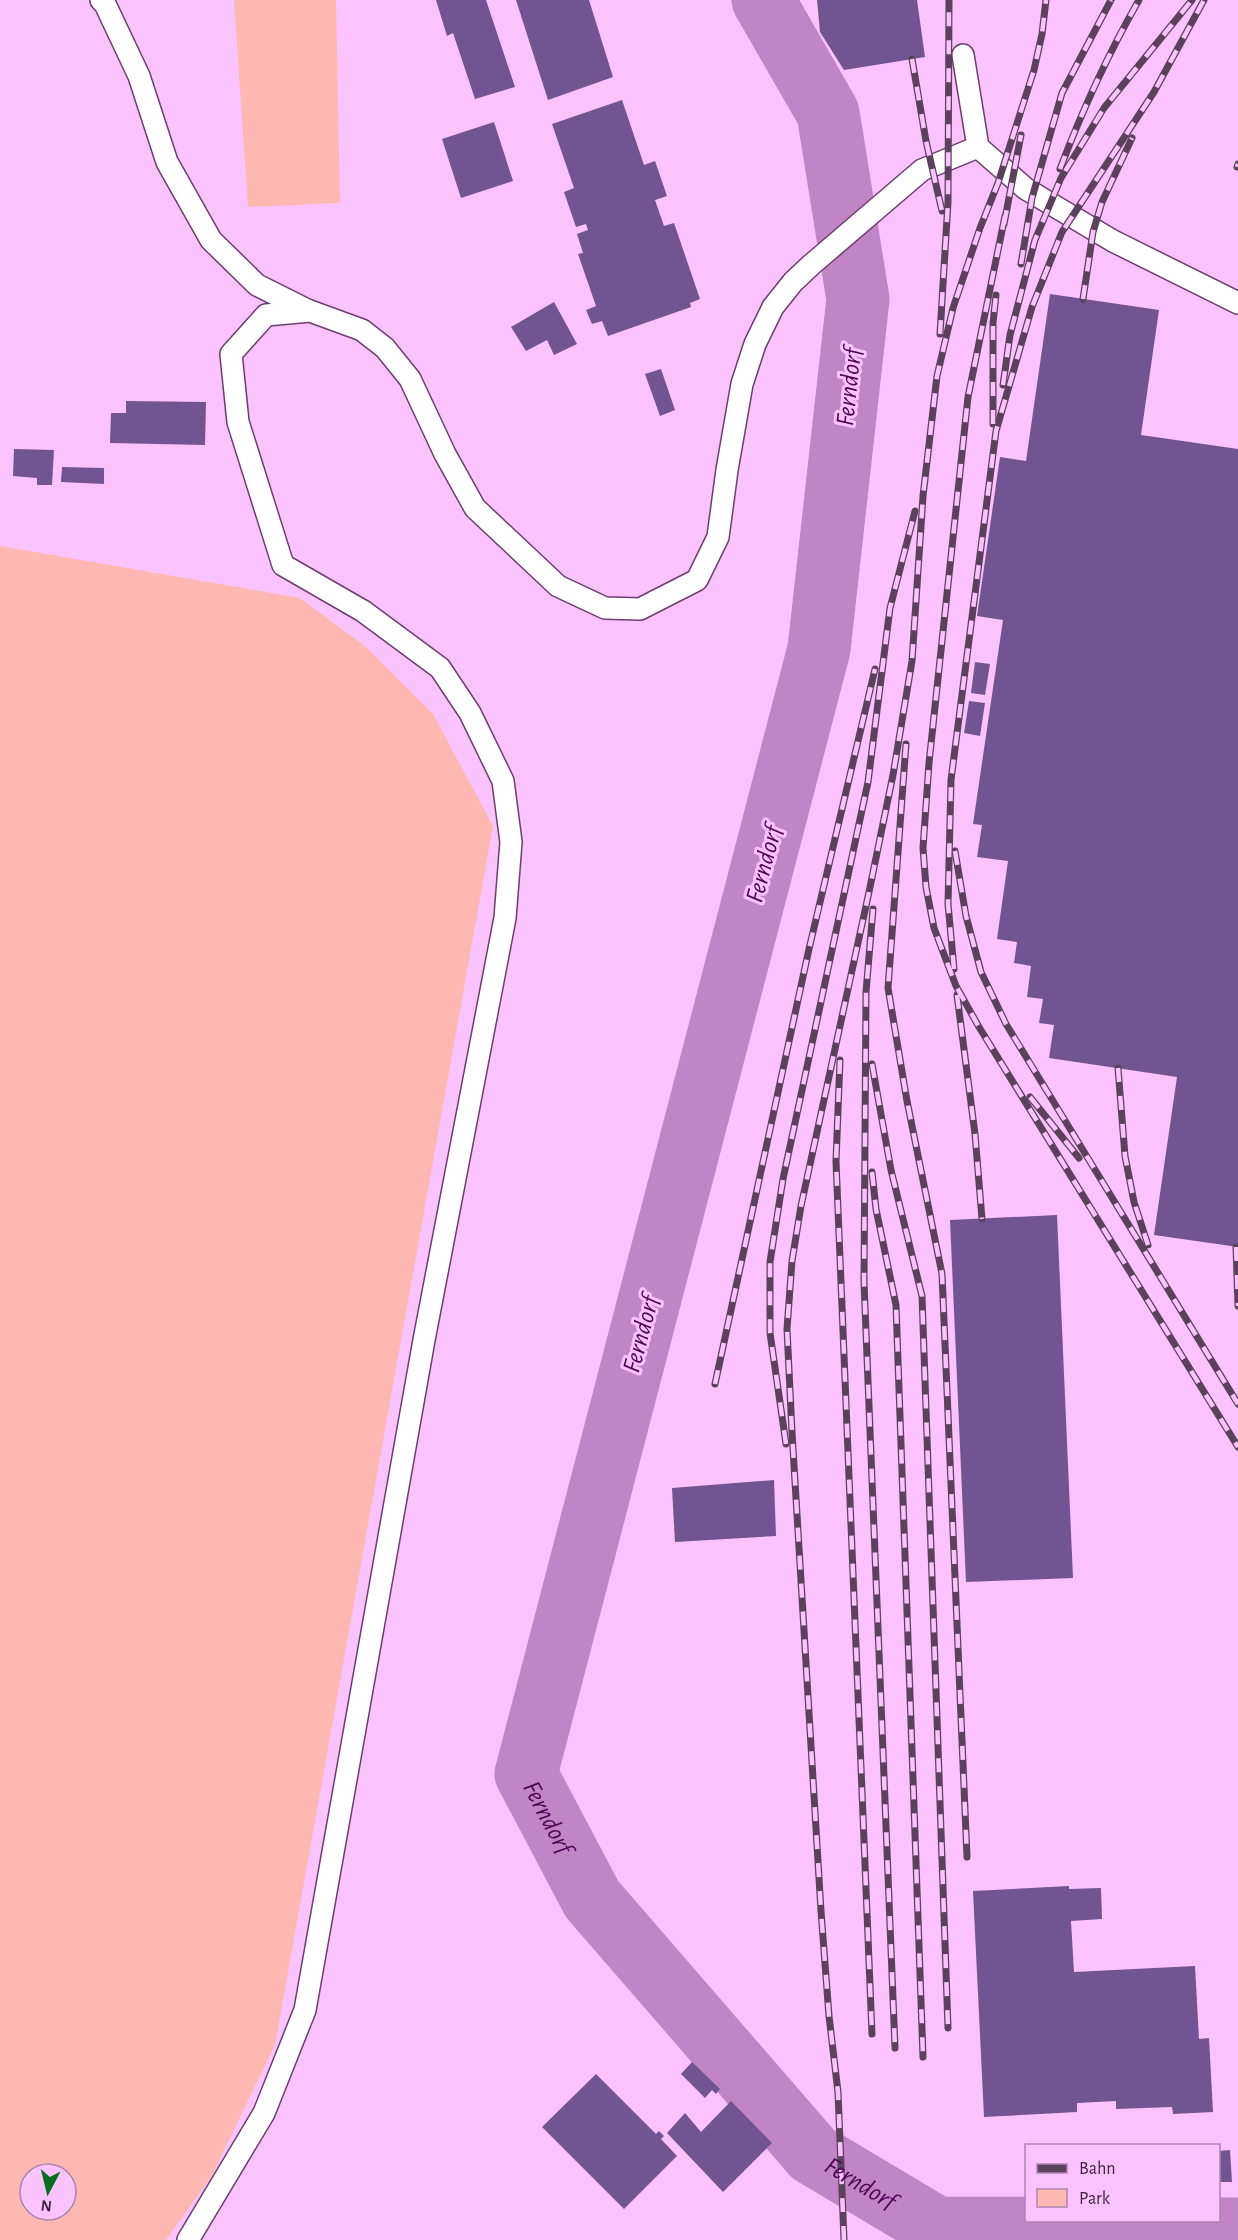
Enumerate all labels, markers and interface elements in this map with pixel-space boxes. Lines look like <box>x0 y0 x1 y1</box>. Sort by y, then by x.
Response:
water label: Ferndorf <box>832 342 867 427</box>
water label: Ferndorf <box>741 819 788 905</box>
water label: Ferndorf <box>618 1289 665 1375</box>
water label: Ferndorf <box>518 1777 580 1862</box>
legend <box>1025 2144 1220 2222</box>
water label: Ferndorf <box>820 2152 905 2217</box>
text: Bahn <box>1079 2160 1115 2178</box>
north arrow <box>18 2162 78 2222</box>
text: Park <box>1079 2190 1111 2208</box>
text: N <box>40 2197 53 2215</box>

